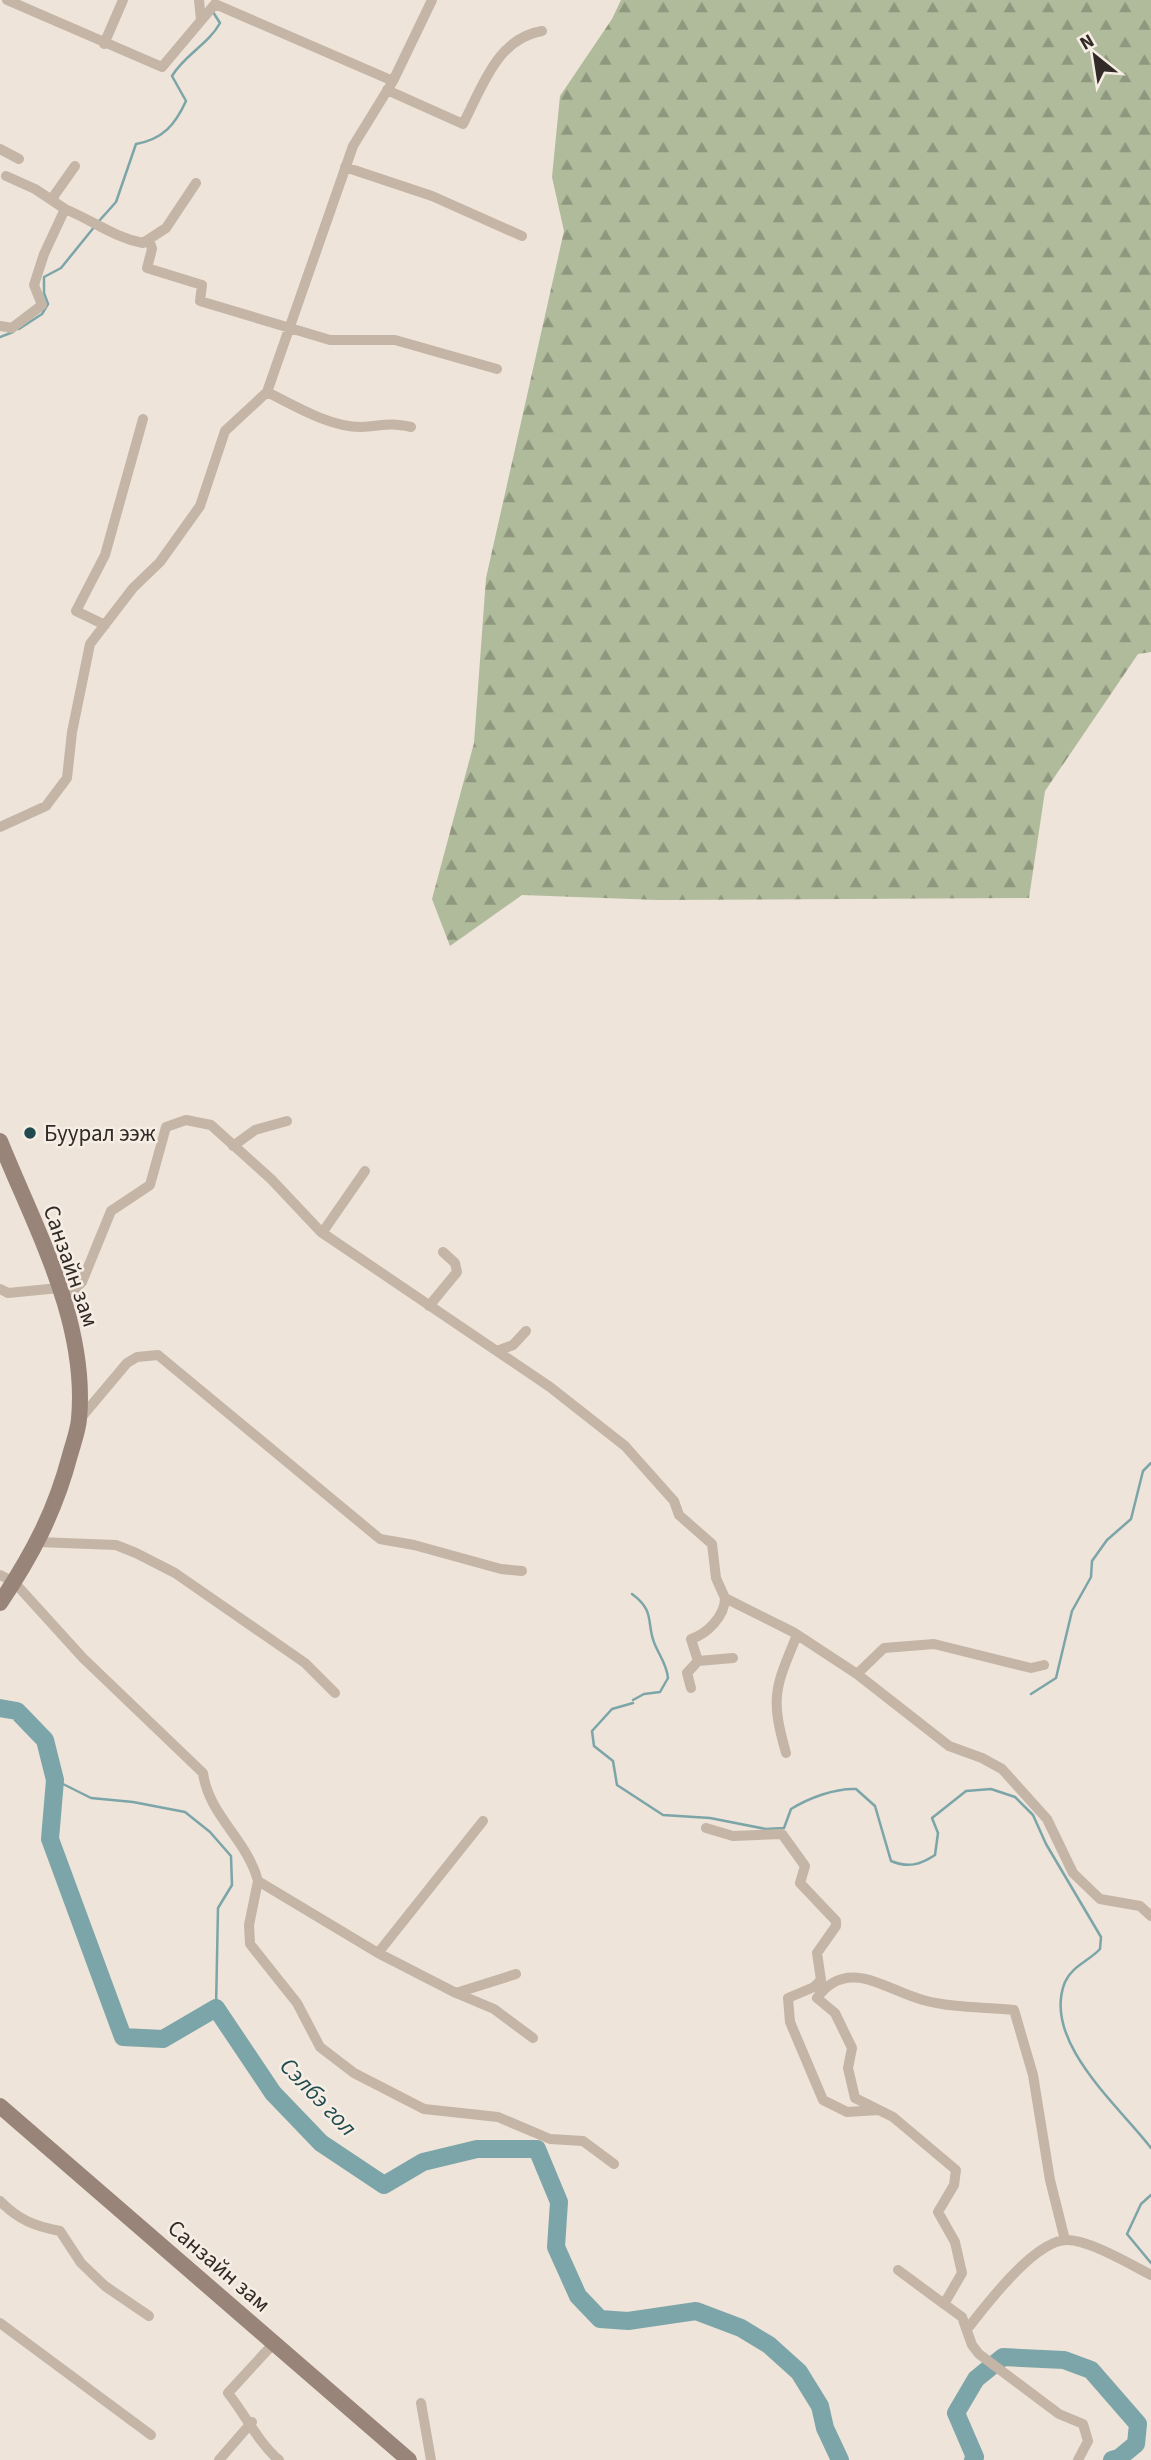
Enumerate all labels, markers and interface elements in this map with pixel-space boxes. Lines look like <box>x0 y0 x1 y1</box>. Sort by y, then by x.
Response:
north arrow <box>1060 21 1130 91</box>
text: N <box>1075 28 1099 57</box>
place label: Буурал ээж <box>44 1117 156 1150</box>
marker: Буурал ээж <box>22 1125 38 1141</box>
street label: Санзайн зам <box>35 1201 107 1331</box>
water label: Сэлбэ гол <box>271 2050 365 2144</box>
street label: Санзайн зам <box>160 2212 278 2320</box>

